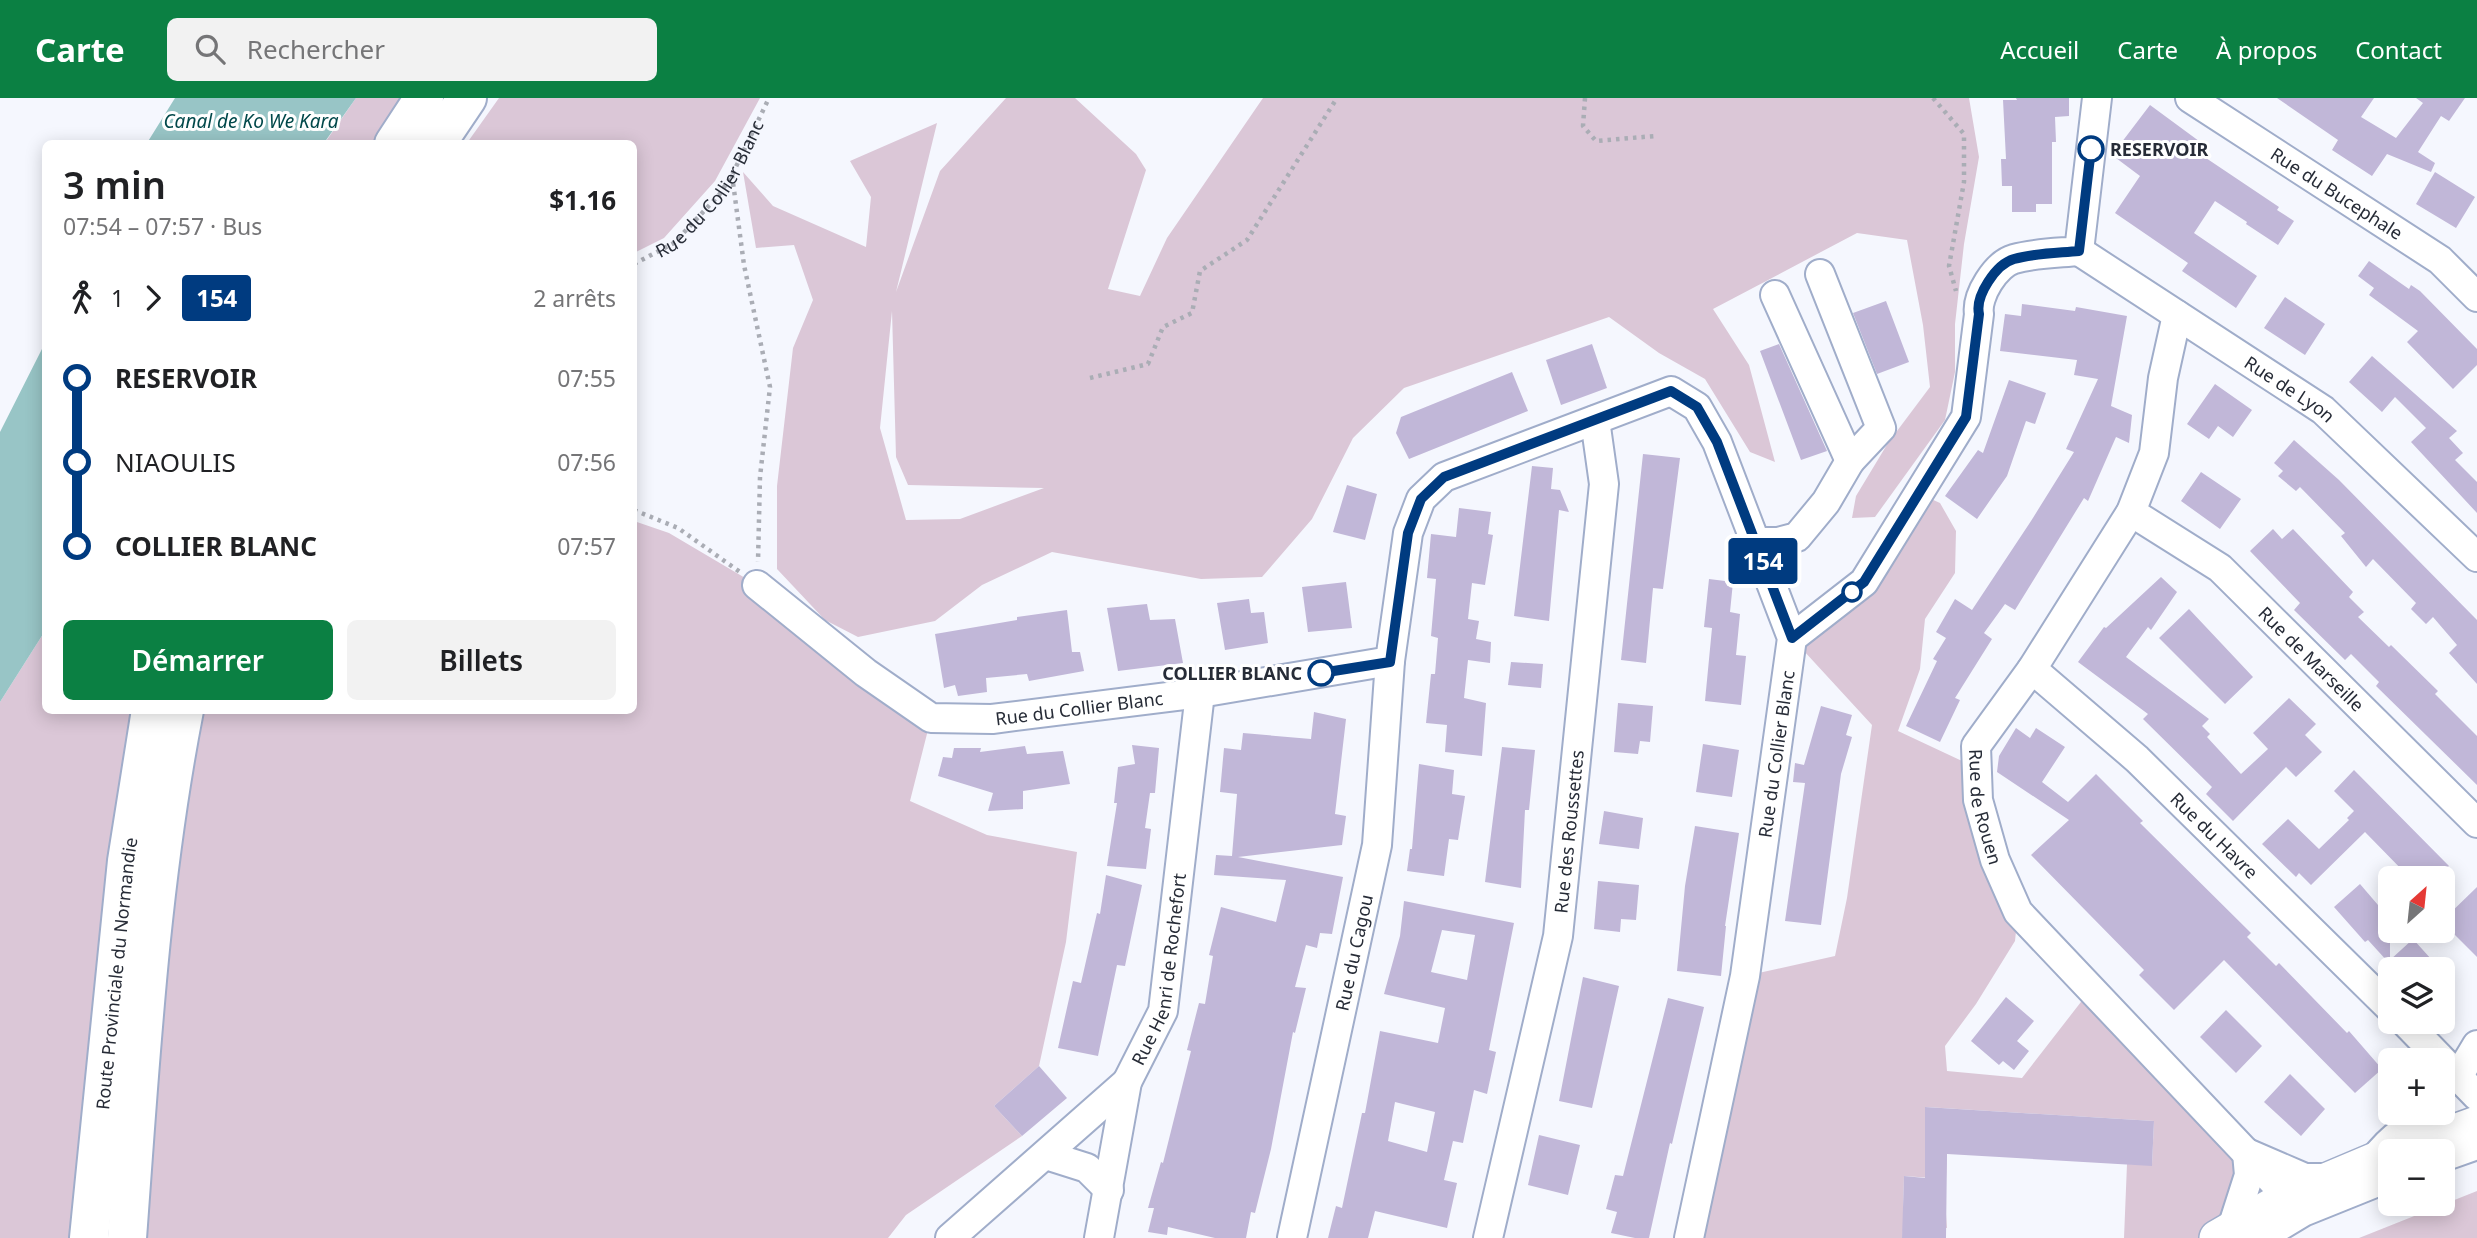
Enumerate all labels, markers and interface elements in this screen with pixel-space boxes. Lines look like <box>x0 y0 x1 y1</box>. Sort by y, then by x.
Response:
search box <box>167 18 657 81</box>
text: Carte <box>35 27 125 72</box>
icon: search <box>191 30 229 68</box>
text: Rechercher <box>247 31 385 67</box>
text: Accueil <box>2000 33 2079 66</box>
text: Carte <box>2117 33 2178 66</box>
text: À propos <box>2216 33 2317 66</box>
text: Contact <box>2355 33 2442 66</box>
water label: Canal de Ko We Kara <box>163 108 339 134</box>
street label: Rue du Collier Blanc <box>651 116 769 263</box>
marker: RESERVOIR <box>2078 136 2104 162</box>
place label: RESERVOIR <box>2110 137 2208 161</box>
street label: Rue du Bucephale <box>2266 142 2408 245</box>
text: 3 min <box>63 158 166 210</box>
text: $1.16 <box>549 182 616 218</box>
text: 07:54 – 07:57 · Bus <box>63 210 262 242</box>
icon: walk <box>63 279 101 317</box>
icon: forward <box>134 279 172 317</box>
text: 154 <box>196 281 237 314</box>
text: 1 <box>111 282 124 314</box>
text: 2 arrêts <box>533 282 616 314</box>
street label: Rue de Lyon <box>2240 350 2340 427</box>
text: RESERVOIR <box>115 360 257 396</box>
text: 07:55 <box>557 362 616 394</box>
text: NIAOULIS <box>115 444 236 480</box>
text: 07:56 <box>557 446 616 478</box>
text: COLLIER BLANC <box>115 528 317 564</box>
text: 07:57 <box>557 530 616 562</box>
line badge: 154 <box>1723 538 1803 584</box>
text: 154 <box>1742 544 1784 577</box>
unlabelled marker <box>1842 582 1862 602</box>
street label: Rue de Marseille <box>2253 601 2370 717</box>
button: Démarrer <box>63 620 333 700</box>
button: Billets <box>347 620 616 700</box>
marker: COLLIER BLANC <box>1308 660 1334 686</box>
place label: COLLIER BLANC <box>1162 661 1302 685</box>
street label: Rue du Collier Blanc <box>1752 668 1800 839</box>
street label: Rue du Collier Blanc <box>994 686 1165 730</box>
street label: Rue des Roussettes <box>1548 749 1589 914</box>
street label: Rue de Rouen <box>1964 749 2008 867</box>
street label: Rue du Havre <box>2165 787 2263 884</box>
street label: Route Provinciale du Normandie <box>90 835 143 1111</box>
north arrow <box>2378 866 2455 943</box>
map controls <box>2378 866 2455 1216</box>
street label: Rue Henri de Rochefort <box>1126 871 1191 1069</box>
street label: Rue du Cagou <box>1329 892 1378 1013</box>
button: layers <box>2378 957 2455 1034</box>
button: + <box>2378 1048 2455 1125</box>
button: − <box>2378 1139 2455 1216</box>

